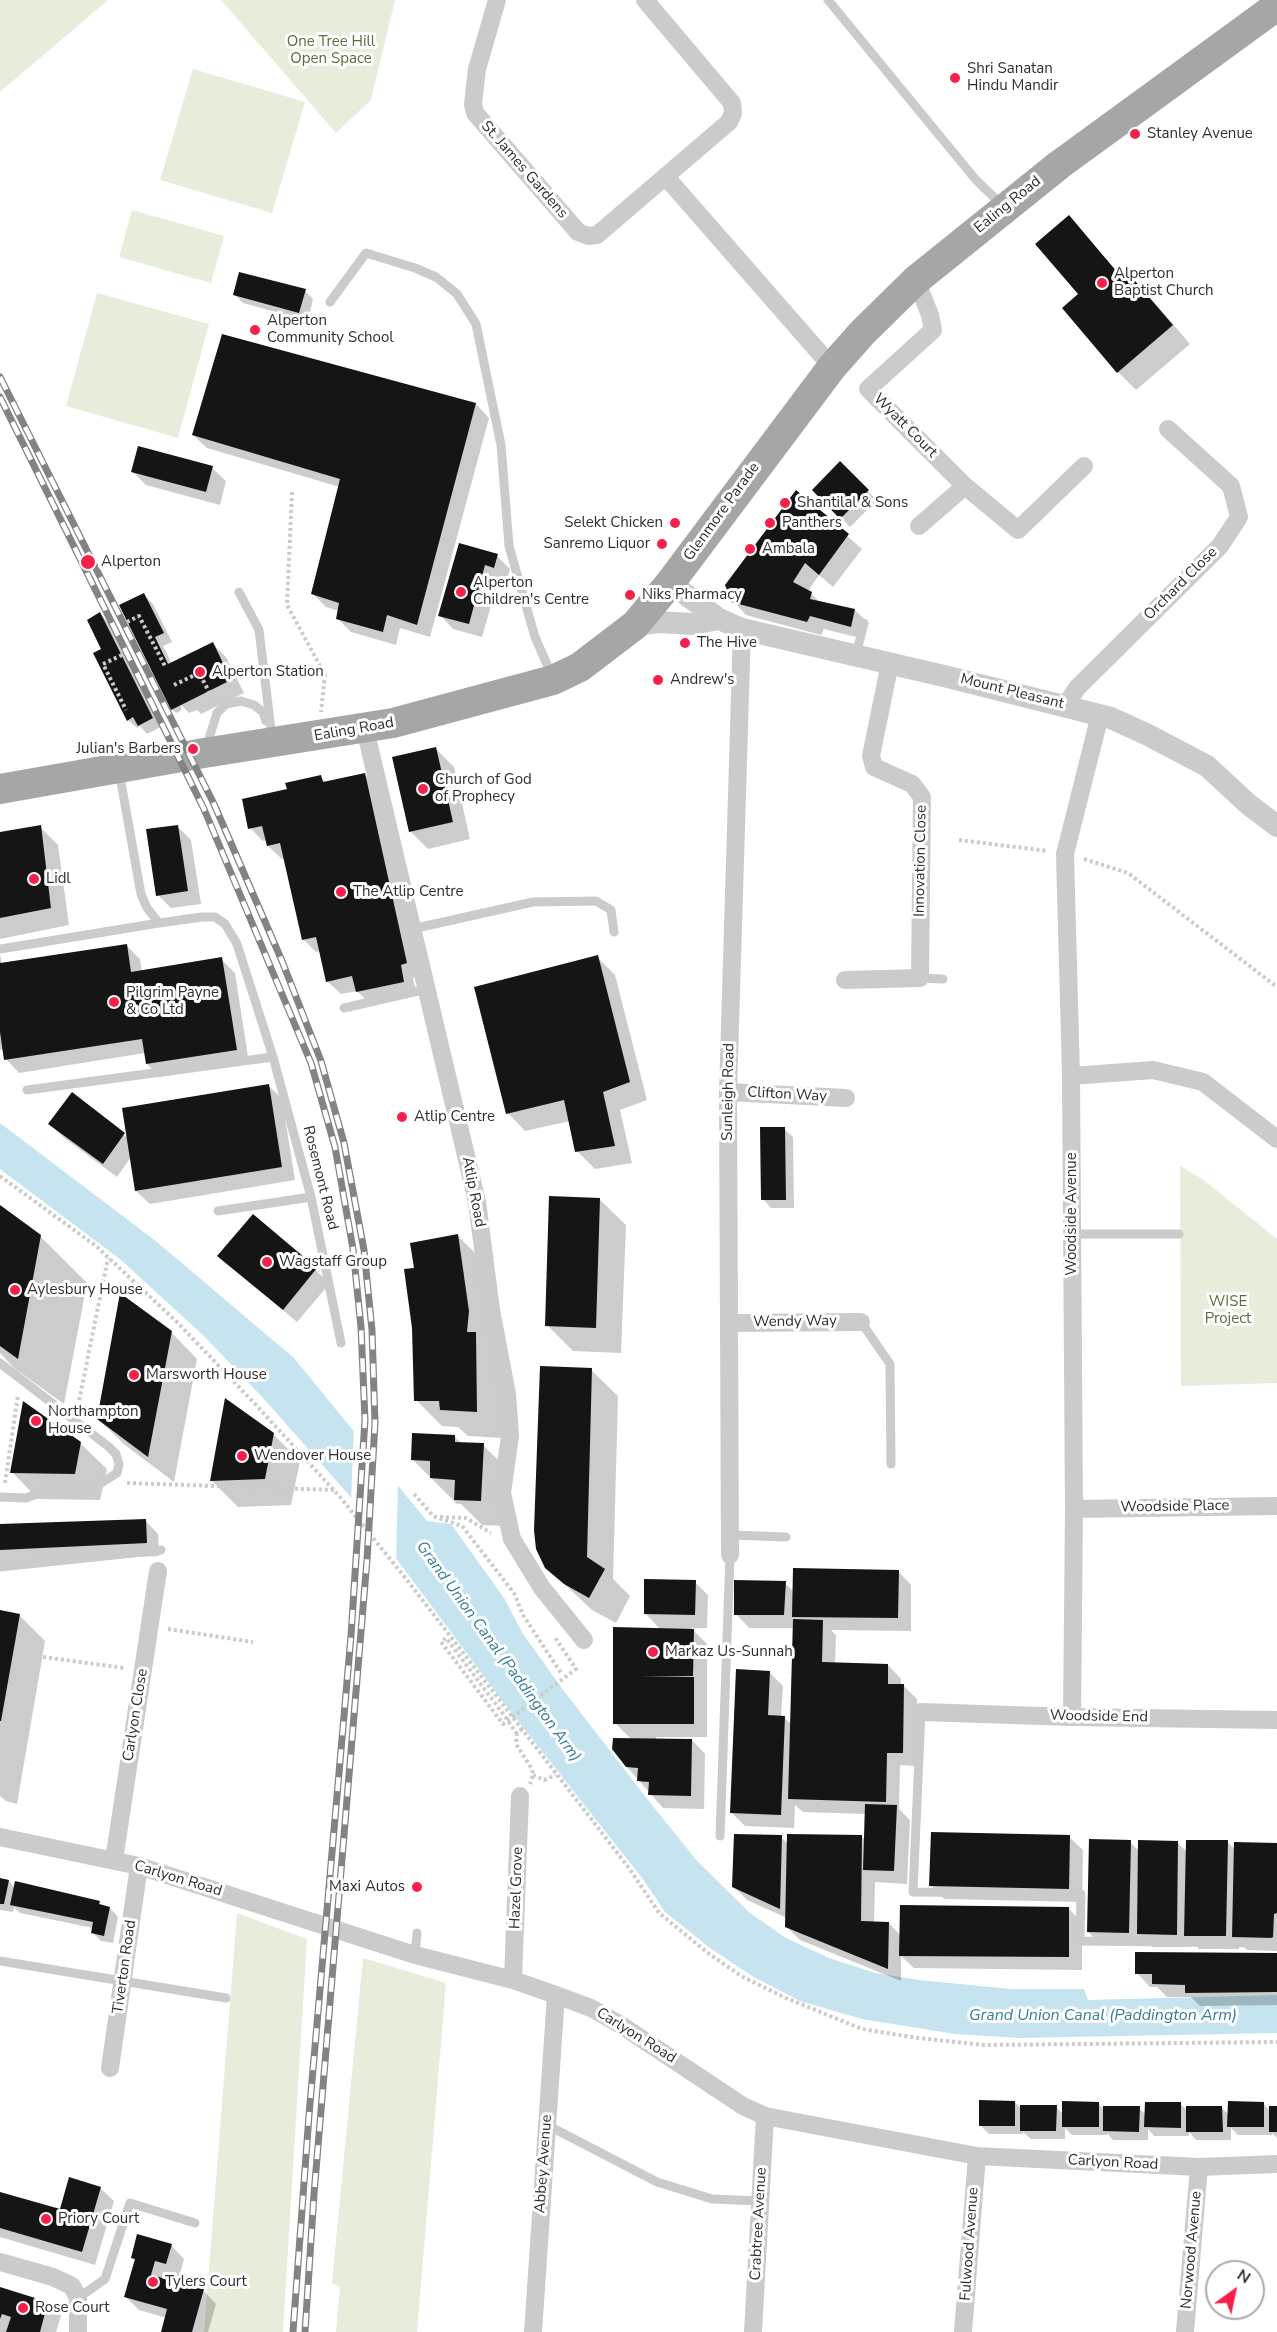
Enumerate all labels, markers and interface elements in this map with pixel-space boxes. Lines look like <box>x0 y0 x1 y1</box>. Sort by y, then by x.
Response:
park label: One Tree Hill Open Space <box>287 33 375 68</box>
place label: Shri Sanatan Hindu Mandir <box>967 60 1058 95</box>
marker: Shri Sanatan Hindu Mandir <box>948 71 962 85</box>
street label: St. James Gardens <box>477 118 571 222</box>
place label: Stanley Avenue <box>1147 125 1253 143</box>
marker: Stanley Avenue <box>1128 127 1142 141</box>
street label: Ealing Road <box>971 173 1045 237</box>
place label: Alperton Baptist Church <box>1114 265 1214 300</box>
marker: Alperton Baptist Church <box>1095 276 1109 290</box>
place label: Alperton Community School <box>267 312 394 347</box>
marker: Alperton Community School <box>248 323 262 337</box>
street label: Wyatt Court <box>869 390 941 462</box>
street label: Glenmore Parade <box>680 459 764 565</box>
place label: Shantilal & Sons <box>797 494 908 512</box>
marker: Shantilal & Sons <box>778 496 792 510</box>
place label: Selekt Chicken <box>564 514 663 532</box>
place label: Panthers <box>782 514 842 532</box>
marker: Selekt Chicken <box>668 516 682 530</box>
marker: Panthers <box>763 516 777 530</box>
place label: Sanremo Liquor <box>544 535 650 553</box>
marker: Sanremo Liquor <box>655 537 669 551</box>
place label: Ambala <box>762 540 815 558</box>
marker: Ambala <box>743 542 757 556</box>
street label: Orchard Close <box>1141 544 1221 624</box>
marker: Alperton <box>79 553 97 571</box>
place label: Alperton <box>101 553 161 571</box>
place label: Alperton Children's Centre <box>473 574 589 609</box>
marker: Alperton Children's Centre <box>454 585 468 599</box>
place label: Niks Pharmacy <box>642 586 742 604</box>
marker: Niks Pharmacy <box>623 588 637 602</box>
place label: The Hive <box>697 634 757 652</box>
marker: The Hive <box>678 636 692 650</box>
place label: Alperton Station <box>212 663 324 681</box>
marker: Alperton Station <box>193 665 207 679</box>
street label: Mount Pleasant <box>958 670 1066 714</box>
place label: Andrew's <box>670 671 735 689</box>
marker: Andrew's <box>651 673 665 687</box>
street label: Ealing Road <box>313 714 395 746</box>
place label: Julian's Barbers <box>76 740 181 758</box>
marker: Julian's Barbers <box>186 742 200 756</box>
place label: Church of God of Prophecy <box>435 771 532 806</box>
marker: Church of God of Prophecy <box>416 782 430 796</box>
street label: Innovation Close <box>911 805 931 917</box>
place label: Lidl <box>46 870 71 888</box>
marker: Lidl <box>27 872 41 886</box>
place label: The Atlip Centre <box>353 883 463 901</box>
marker: The Atlip Centre <box>334 885 348 899</box>
place label: Pilgrim Payne & Co Ltd <box>126 984 219 1019</box>
marker: Pilgrim Payne & Co Ltd <box>107 995 121 1009</box>
street label: Sunleigh Road <box>719 1043 739 1141</box>
street label: Clifton Way <box>747 1084 827 1106</box>
place label: Atlip Centre <box>414 1108 495 1126</box>
marker: Atlip Centre <box>395 1110 409 1124</box>
street label: Rosemont Road <box>298 1124 342 1232</box>
street label: Woodside Avenue <box>1063 1152 1081 1276</box>
street label: Atlip Road <box>457 1155 489 1229</box>
place label: Wagstaff Group <box>279 1253 387 1271</box>
marker: Wagstaff Group <box>260 1255 274 1269</box>
place label: Aylesbury House <box>27 1281 143 1299</box>
marker: Aylesbury House <box>8 1283 22 1297</box>
park label: WISE Project <box>1205 1293 1251 1328</box>
street label: Wendy Way <box>753 1312 837 1332</box>
place label: Marsworth House <box>146 1366 267 1384</box>
marker: Marsworth House <box>127 1368 141 1382</box>
place label: Northampton House <box>48 1403 138 1438</box>
marker: Northampton House <box>29 1414 43 1428</box>
place label: Wendover House <box>254 1447 371 1465</box>
marker: Wendover House <box>235 1449 249 1463</box>
street label: Woodside Place <box>1120 1497 1230 1517</box>
water label: Grand Union Canal (Paddington Arm) <box>411 1538 585 1766</box>
place label: Markaz Us-Sunnah <box>665 1643 793 1661</box>
marker: Markaz Us-Sunnah <box>646 1645 660 1659</box>
street label: Carlyon Close <box>120 1667 152 1763</box>
street label: Woodside End <box>1050 1707 1148 1727</box>
street label: Hazel Grove <box>507 1846 527 1930</box>
street label: Carlyon Road <box>132 1857 224 1901</box>
place label: Maxi Autos <box>329 1878 405 1896</box>
marker: Maxi Autos <box>410 1880 424 1894</box>
street label: Tiverton Road <box>110 1919 140 2015</box>
street label: Carlyon Road <box>593 2004 679 2068</box>
water label: Grand Union Canal (Paddington Arm) <box>969 2006 1237 2026</box>
street label: Abbey Avenue <box>532 2114 556 2214</box>
street label: Carlyon Road <box>1067 2152 1159 2174</box>
street label: Crabtree Avenue <box>747 2167 771 2281</box>
street label: Fulwood Avenue <box>957 2187 983 2301</box>
street label: Norwood Avenue <box>1178 2190 1206 2310</box>
place label: Priory Court <box>58 2210 139 2228</box>
marker: Priory Court <box>39 2212 53 2226</box>
north arrow <box>1205 2260 1265 2320</box>
text: N <box>1233 2264 1255 2289</box>
place label: Tylers Court <box>165 2273 247 2291</box>
marker: Tylers Court <box>146 2275 160 2289</box>
place label: Rose Court <box>35 2299 110 2317</box>
marker: Rose Court <box>16 2301 30 2315</box>

